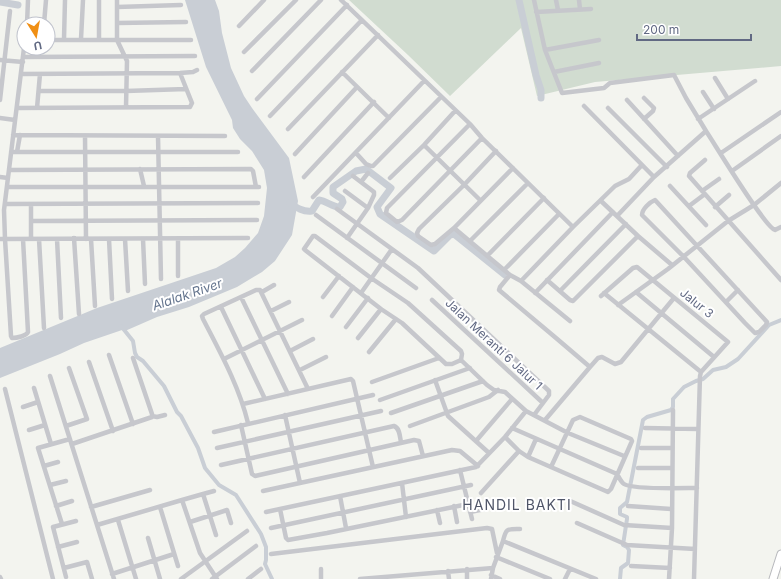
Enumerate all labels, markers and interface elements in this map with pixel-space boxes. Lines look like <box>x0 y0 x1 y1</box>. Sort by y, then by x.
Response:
north arrow <box>16 16 56 56</box>
scale bar <box>637 16 751 42</box>
text: 200 m <box>643 22 679 37</box>
text: U <box>33 38 43 53</box>
water label: Alalak River <box>149 274 225 314</box>
street label: Jalur 3 <box>677 285 717 321</box>
street label: Jalan Meranti 6 Jalur 1 <box>442 295 546 393</box>
district label: HANDIL BAKTI <box>462 496 572 513</box>

